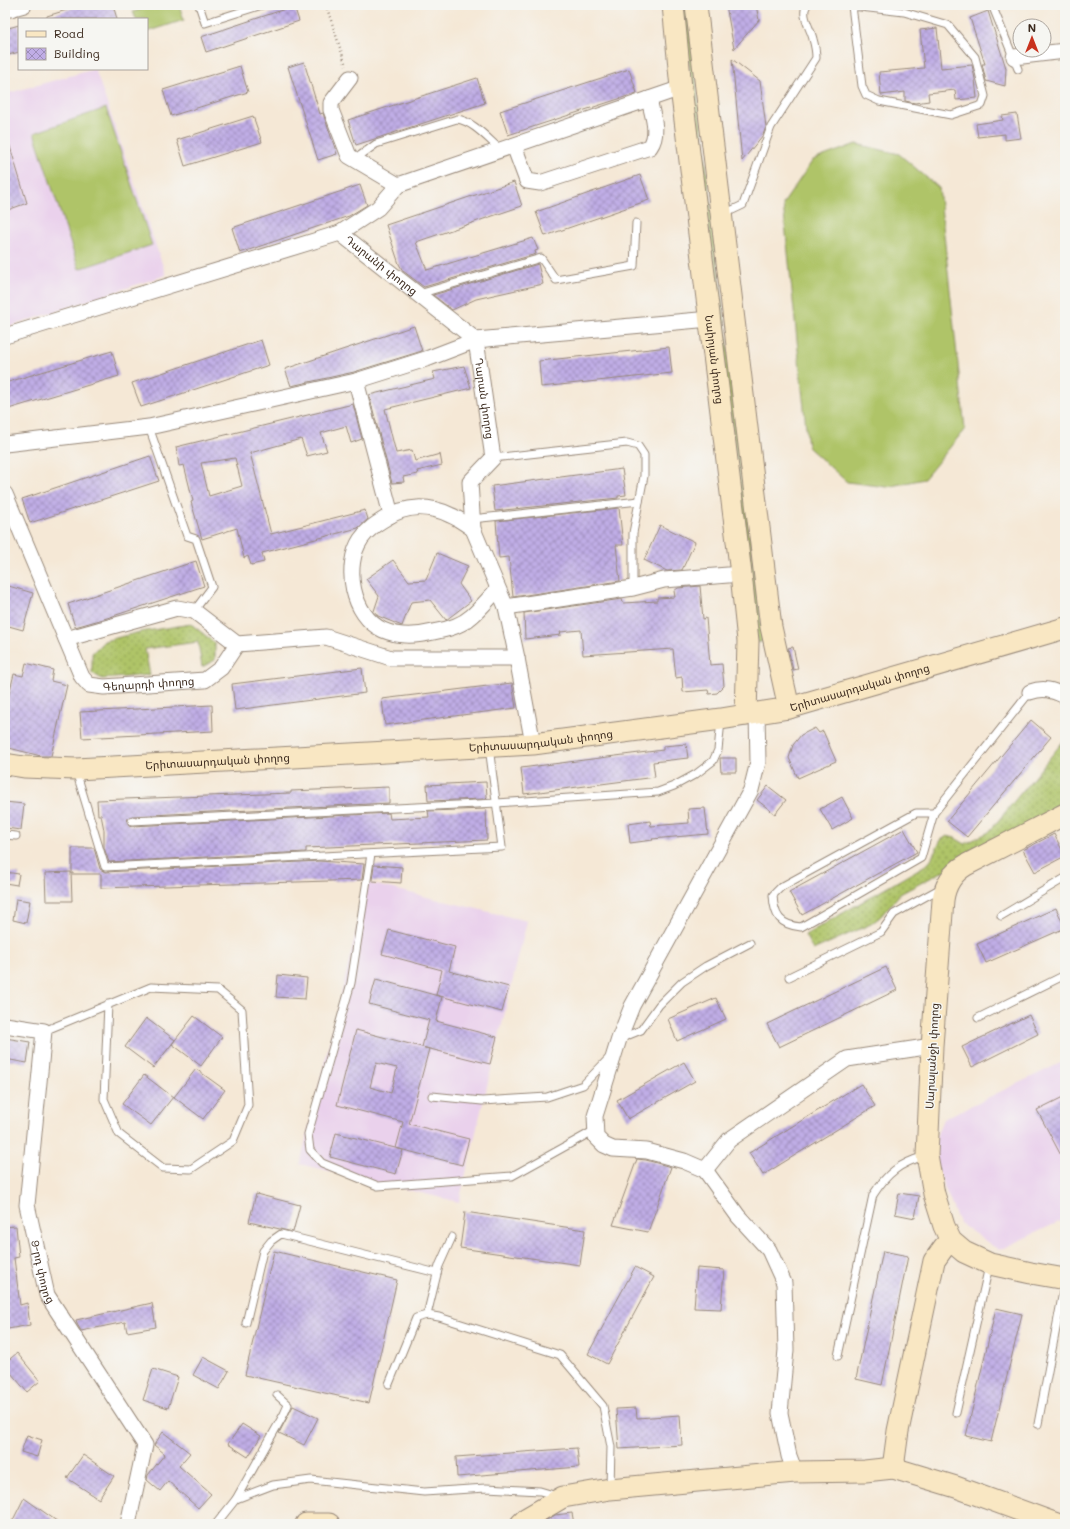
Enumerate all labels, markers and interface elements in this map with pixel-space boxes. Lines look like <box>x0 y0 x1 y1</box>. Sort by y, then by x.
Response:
legend <box>18 18 148 70</box>
north arrow <box>1012 18 1052 58</box>
text: N <box>1028 20 1036 35</box>
text: Road <box>54 25 84 41</box>
text: Building <box>54 45 100 61</box>
street label: Դարանի փողոց <box>342 232 421 298</box>
street label: Նաիրյան փողոց <box>702 314 728 405</box>
street label: Դարան փողոց <box>472 357 498 440</box>
street label: Երիտասարդական փողոց <box>788 660 931 714</box>
street label: Գեղարդի փողոց <box>102 673 195 694</box>
street label: Երիտասարդական փողոց <box>468 725 614 755</box>
street label: Երիտասարդական փողոց <box>145 749 290 772</box>
street label: Սարալանջի փողոց <box>921 1002 942 1110</box>
street label: 9-րդ փողոց <box>28 1239 59 1306</box>

